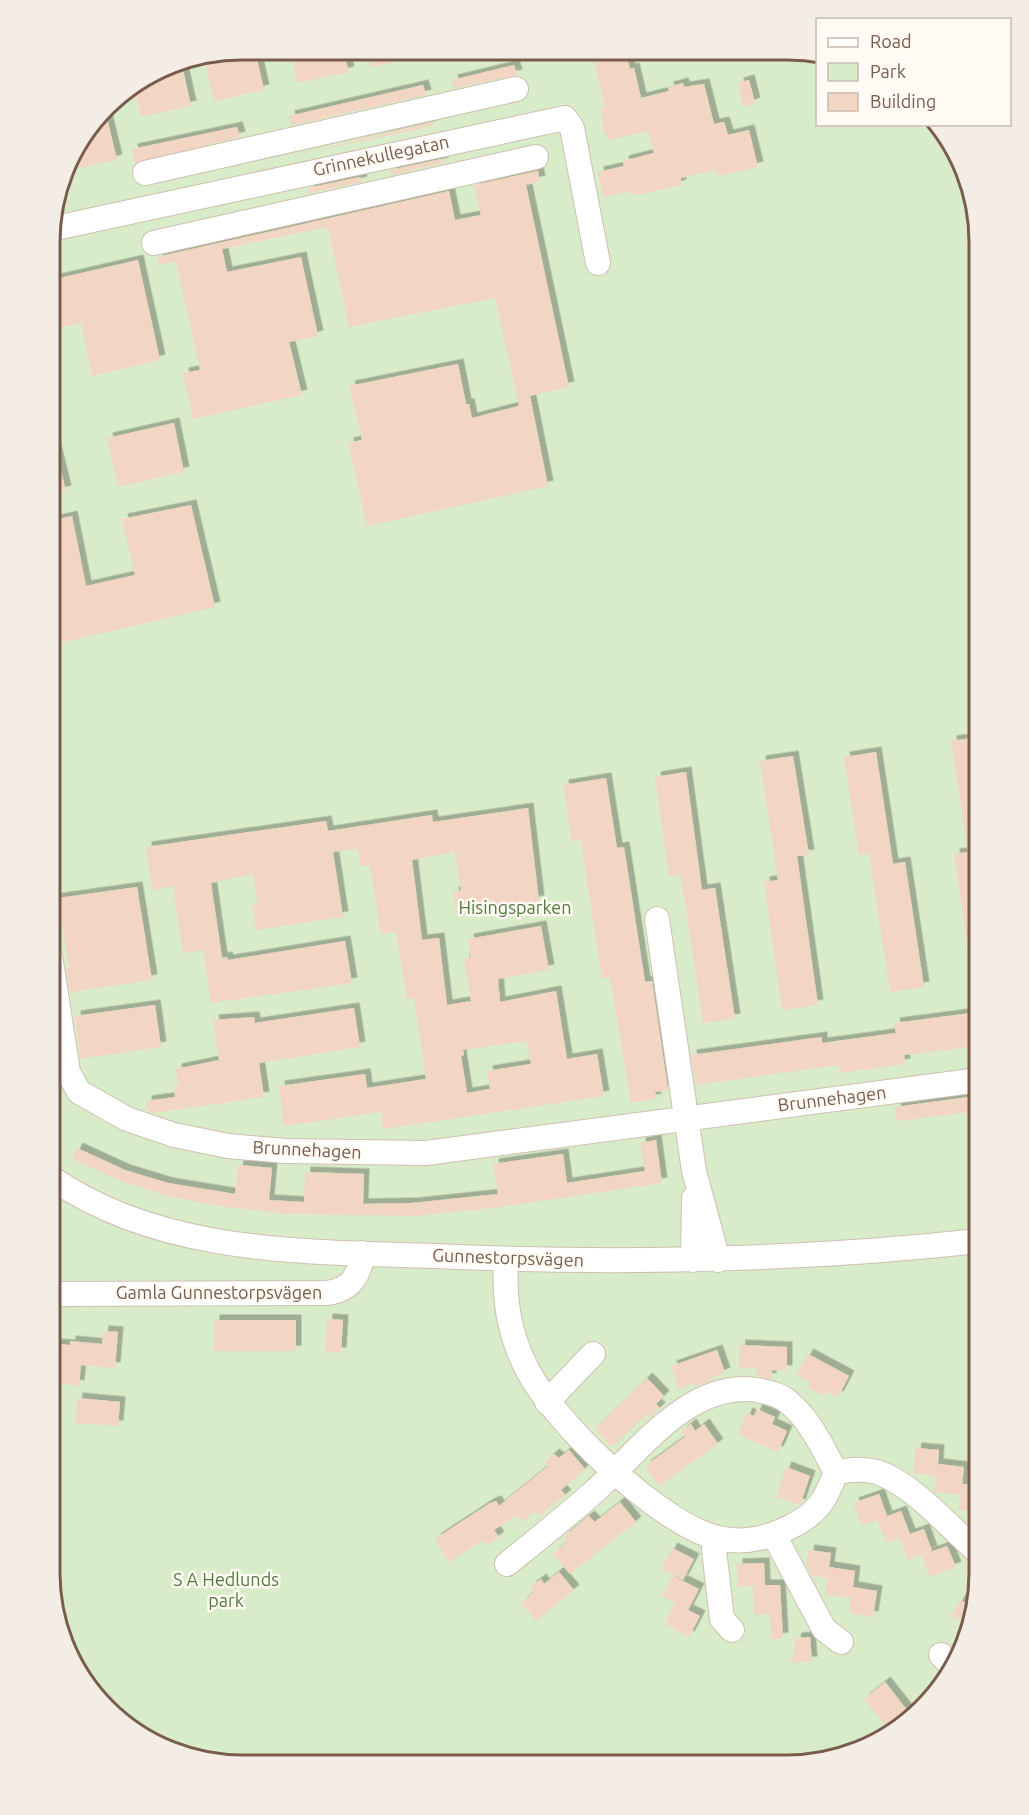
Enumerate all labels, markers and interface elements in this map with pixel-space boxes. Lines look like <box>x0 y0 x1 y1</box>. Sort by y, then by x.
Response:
legend <box>816 18 1011 126</box>
text: Road <box>870 31 912 51</box>
text: Park <box>870 61 906 81</box>
text: Building <box>870 91 936 111</box>
street label: Grinnekullegatan <box>311 131 451 179</box>
park label: Hisingsparken <box>458 897 572 917</box>
street label: Brunnehagen <box>777 1081 887 1115</box>
street label: Brunnehagen <box>252 1136 362 1162</box>
street label: Gunnestorpsvägen <box>432 1244 584 1270</box>
street label: Gamla Gunnestorpsvägen <box>116 1282 322 1302</box>
park label: S A Hedlunds park <box>173 1569 279 1610</box>

